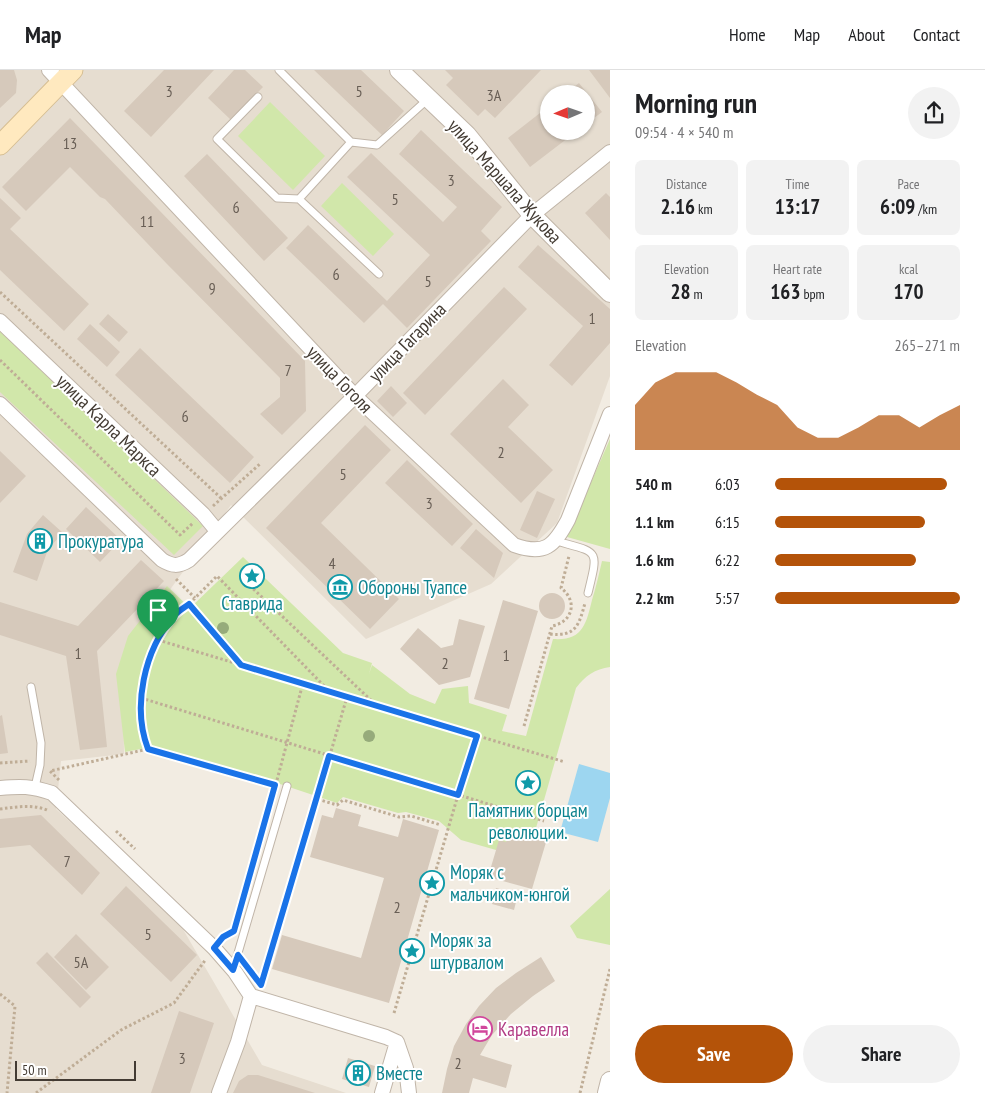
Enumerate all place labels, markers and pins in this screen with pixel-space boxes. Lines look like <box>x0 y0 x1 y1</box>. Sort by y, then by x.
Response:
building icon: Прокуратура <box>27 528 53 554</box>
place label: Прокуратура <box>58 529 144 553</box>
place icon: Ставрида <box>239 563 265 589</box>
museum icon: Обороны Туапсе <box>327 574 353 600</box>
place label: Обороны Туапсе <box>358 575 467 599</box>
pin <box>137 589 179 640</box>
place label: Ставрида <box>221 591 283 615</box>
place icon: Памятник борцам революции. <box>515 770 541 796</box>
place label: Памятник борцам революции. <box>468 798 588 844</box>
place label: Моряк с мальчиком-юнгой <box>450 860 570 906</box>
place icon: Моряк с мальчиком-юнгой <box>419 870 445 896</box>
place label: Моряк за штурвалом <box>430 928 504 974</box>
place icon: Моряк за штурвалом <box>399 938 425 964</box>
hotel icon: Каравелла <box>467 1016 493 1042</box>
place label: Каравелла <box>498 1017 569 1041</box>
building icon: Вместе <box>345 1060 371 1086</box>
place label: Вместе <box>376 1061 423 1085</box>

